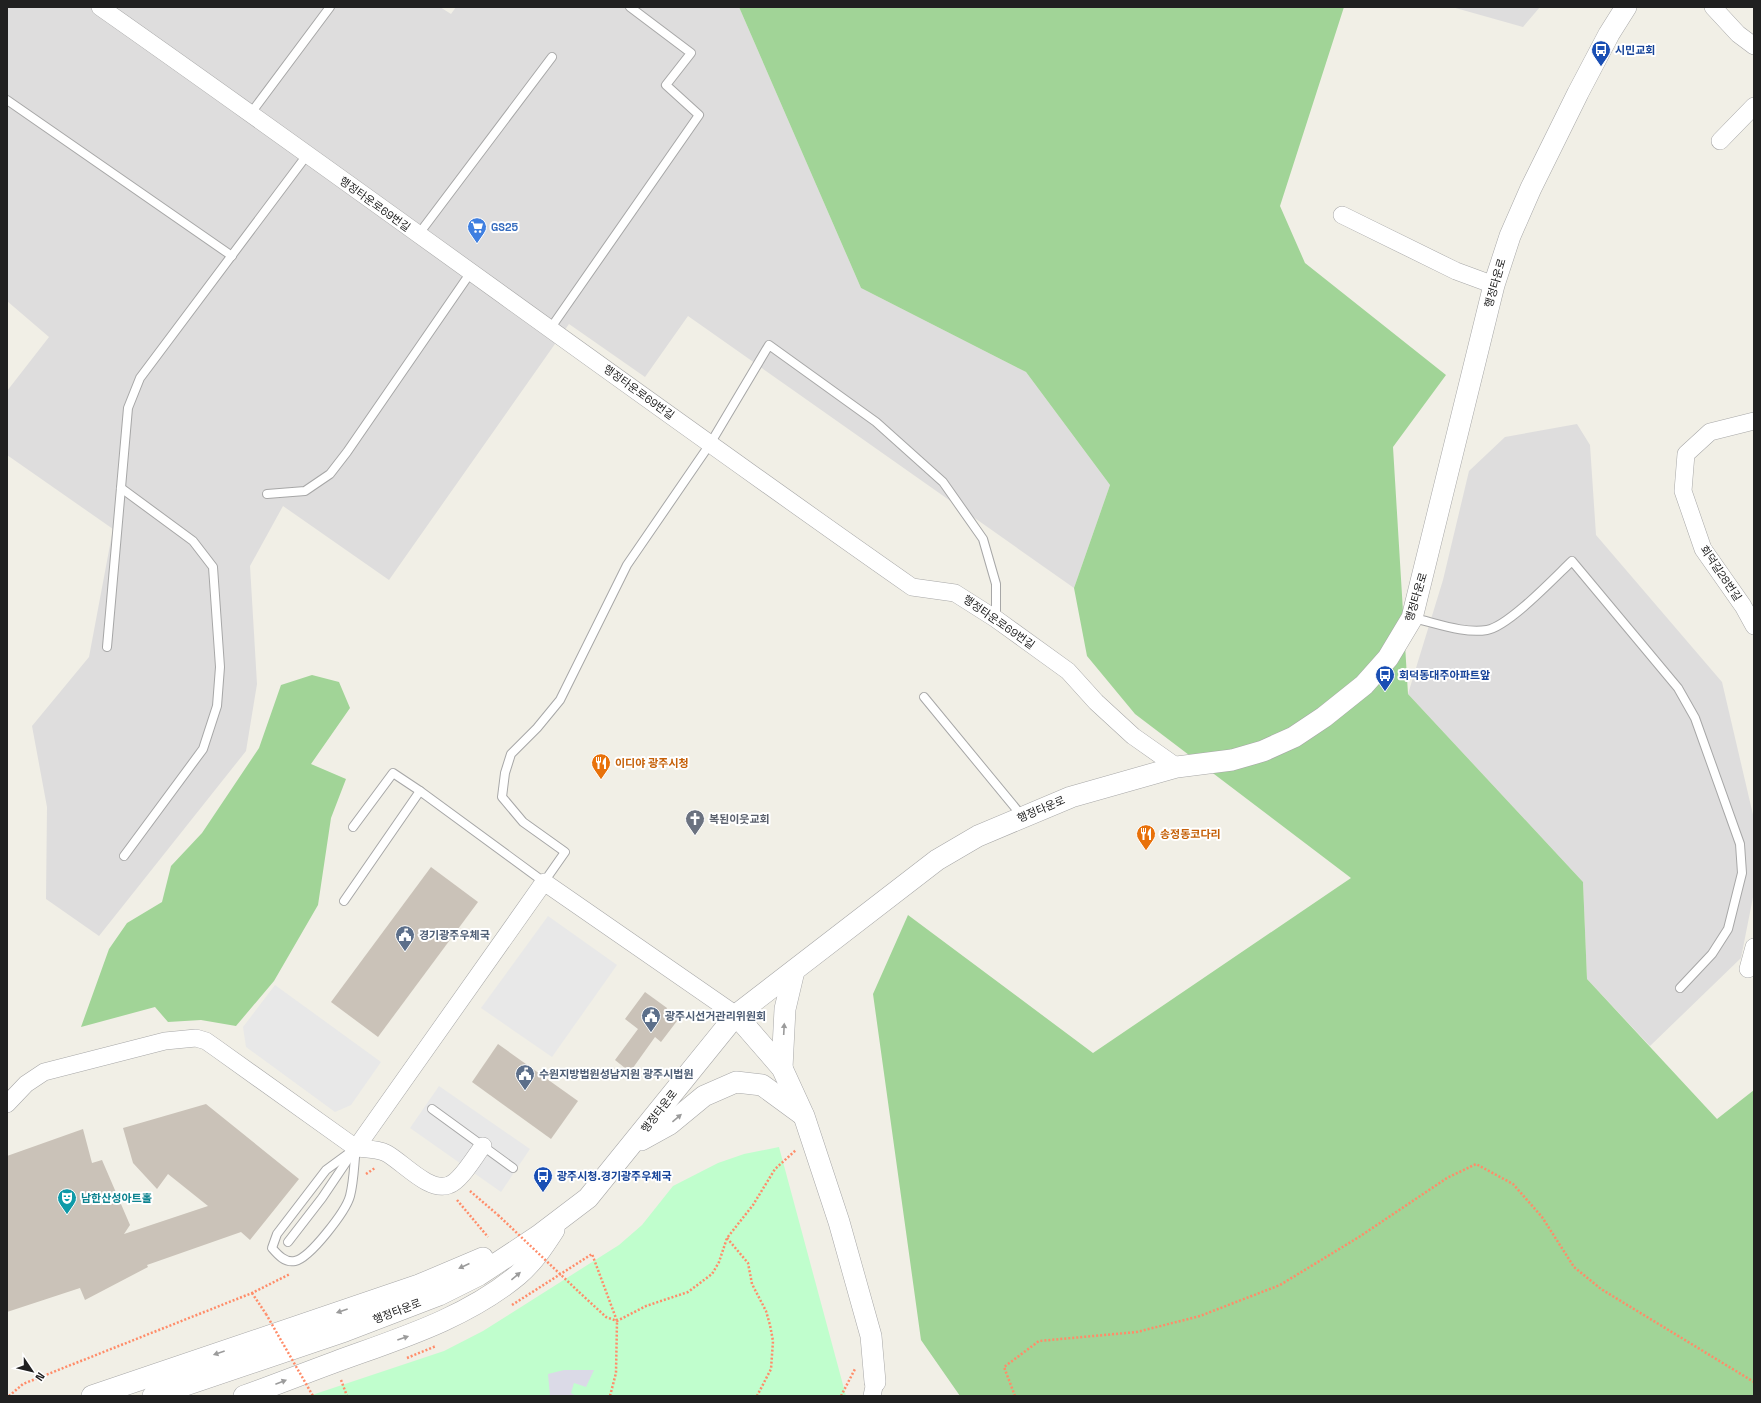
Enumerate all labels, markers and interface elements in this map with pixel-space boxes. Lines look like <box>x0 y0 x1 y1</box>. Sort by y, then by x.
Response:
bus stop icon: 시민교회 <box>1590 39 1612 67</box>
place label: 시민교회 <box>1615 43 1655 57</box>
street label: 행정타운로69번길 <box>337 174 413 234</box>
supermarket icon: GS25 <box>466 216 488 244</box>
place label: GS25 <box>491 220 518 234</box>
street label: 행정타운로 <box>1481 257 1509 309</box>
street label: 행정타운로69번길 <box>601 362 677 422</box>
street label: 회덕길28번길 <box>1697 543 1745 603</box>
street label: 행정타운로 <box>1402 571 1430 623</box>
street label: 행정타운로69번길 <box>960 592 1038 652</box>
bus stop icon: 회덕동대주아파트앞 <box>1374 664 1396 692</box>
place label: 회덕동대주아파트앞 <box>1399 668 1490 682</box>
restaurant icon: 이디야 광주시청 <box>590 752 612 780</box>
place label: 이디야 광주시청 <box>615 756 689 770</box>
street label: 행정타운로 <box>1015 793 1067 825</box>
church icon: 복된이웃교회 <box>684 808 706 836</box>
place label: 복된이웃교회 <box>709 812 770 826</box>
restaurant icon: 송정동코다리 <box>1135 823 1157 851</box>
place label: 송정동코다리 <box>1160 827 1221 841</box>
public building icon: 경기광주우체국 <box>394 924 416 952</box>
place label: 경기광주우체국 <box>419 928 490 942</box>
public building icon: 광주시선거관리위원회 <box>640 1005 662 1033</box>
place label: 광주시선거관리위원회 <box>665 1009 766 1023</box>
one-way arrow <box>780 1023 787 1035</box>
public building icon: 수원지방법원성남지원 광주시법원 <box>514 1063 536 1091</box>
place label: 수원지방법원성남지원 광주시법원 <box>539 1067 694 1081</box>
street label: 행정타운로 <box>638 1087 680 1135</box>
one-way arrow <box>672 1114 683 1123</box>
bus stop icon: 광주시청.경기광주우체국 <box>532 1165 554 1193</box>
place label: 광주시청.경기광주우체국 <box>557 1169 672 1183</box>
theatre icon: 남한산성아트홀 <box>56 1187 78 1215</box>
place label: 남한산성아트홀 <box>81 1191 152 1205</box>
one-way arrow <box>458 1264 470 1270</box>
one-way arrow <box>511 1271 522 1280</box>
street label: 행정타운로 <box>371 1295 423 1327</box>
one-way arrow <box>336 1308 348 1314</box>
one-way arrow <box>397 1335 409 1341</box>
one-way arrow <box>213 1350 225 1356</box>
north arrow <box>12 1351 52 1391</box>
text: N <box>32 1370 48 1384</box>
one-way arrow <box>275 1379 287 1385</box>

